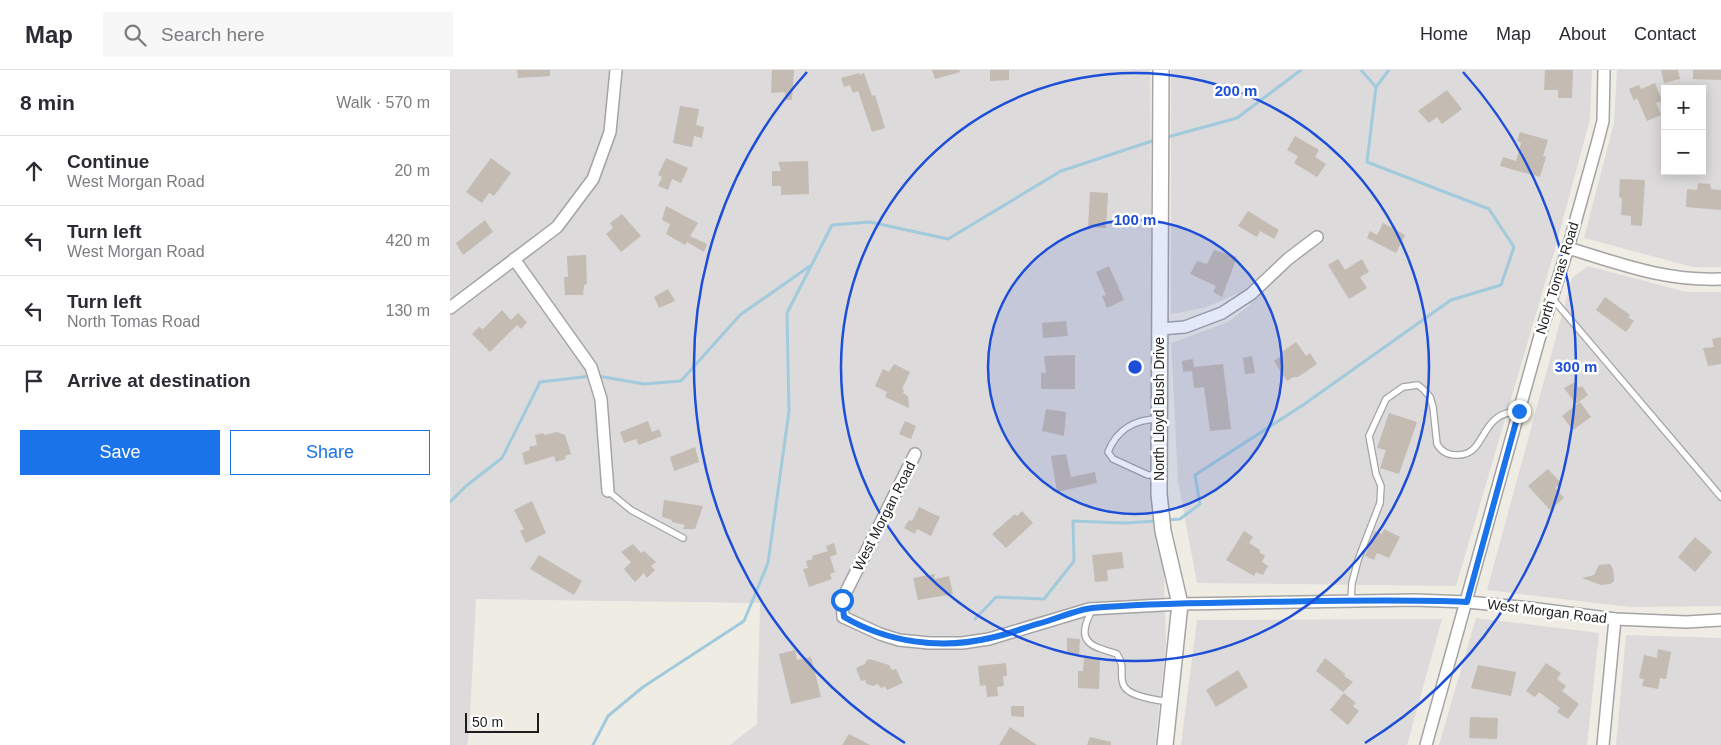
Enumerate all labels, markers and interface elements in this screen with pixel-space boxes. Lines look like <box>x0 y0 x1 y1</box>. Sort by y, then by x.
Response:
search box <box>103 12 453 57</box>
text: Map <box>25 21 73 48</box>
icon: search <box>121 21 149 49</box>
text: Search here <box>161 24 265 45</box>
text: Home <box>1420 24 1468 44</box>
text: Map <box>1496 24 1531 44</box>
text: About <box>1559 24 1606 44</box>
text: Contact <box>1634 24 1696 44</box>
text: 200 m <box>1215 82 1257 99</box>
map controls <box>1661 85 1706 175</box>
button: + <box>1661 85 1706 130</box>
text: 8 min <box>20 91 75 114</box>
text: Walk · 570 m <box>336 94 430 111</box>
button: − <box>1661 130 1706 175</box>
text: Continue <box>67 151 149 172</box>
icon: ahead <box>20 157 48 185</box>
text: 20 m <box>394 162 430 179</box>
text: West Morgan Road <box>67 173 205 190</box>
text: 100 m <box>1114 211 1156 228</box>
street label: North Tomas Road <box>1532 220 1582 336</box>
text: Turn left <box>67 221 142 242</box>
icon: left <box>20 227 48 255</box>
text: 420 m <box>386 232 430 249</box>
text: West Morgan Road <box>67 243 205 260</box>
text: Turn left <box>67 291 142 312</box>
icon: left <box>20 297 48 325</box>
text: 130 m <box>386 302 430 319</box>
text: North Tomas Road <box>67 313 200 330</box>
street label: North Lloyd Bush Drive <box>1151 337 1167 481</box>
centre of rings <box>1126 358 1144 376</box>
text: 300 m <box>1555 358 1597 375</box>
icon: arrive <box>20 367 48 395</box>
text: Arrive at destination <box>67 370 251 391</box>
route end <box>1508 400 1531 423</box>
button: Save <box>20 430 220 475</box>
button: Share <box>230 430 430 475</box>
street label: West Morgan Road <box>850 459 918 573</box>
route start <box>831 589 854 612</box>
street label: West Morgan Road <box>1486 596 1608 626</box>
scale bar <box>465 710 539 733</box>
text: 50 m <box>472 714 503 730</box>

